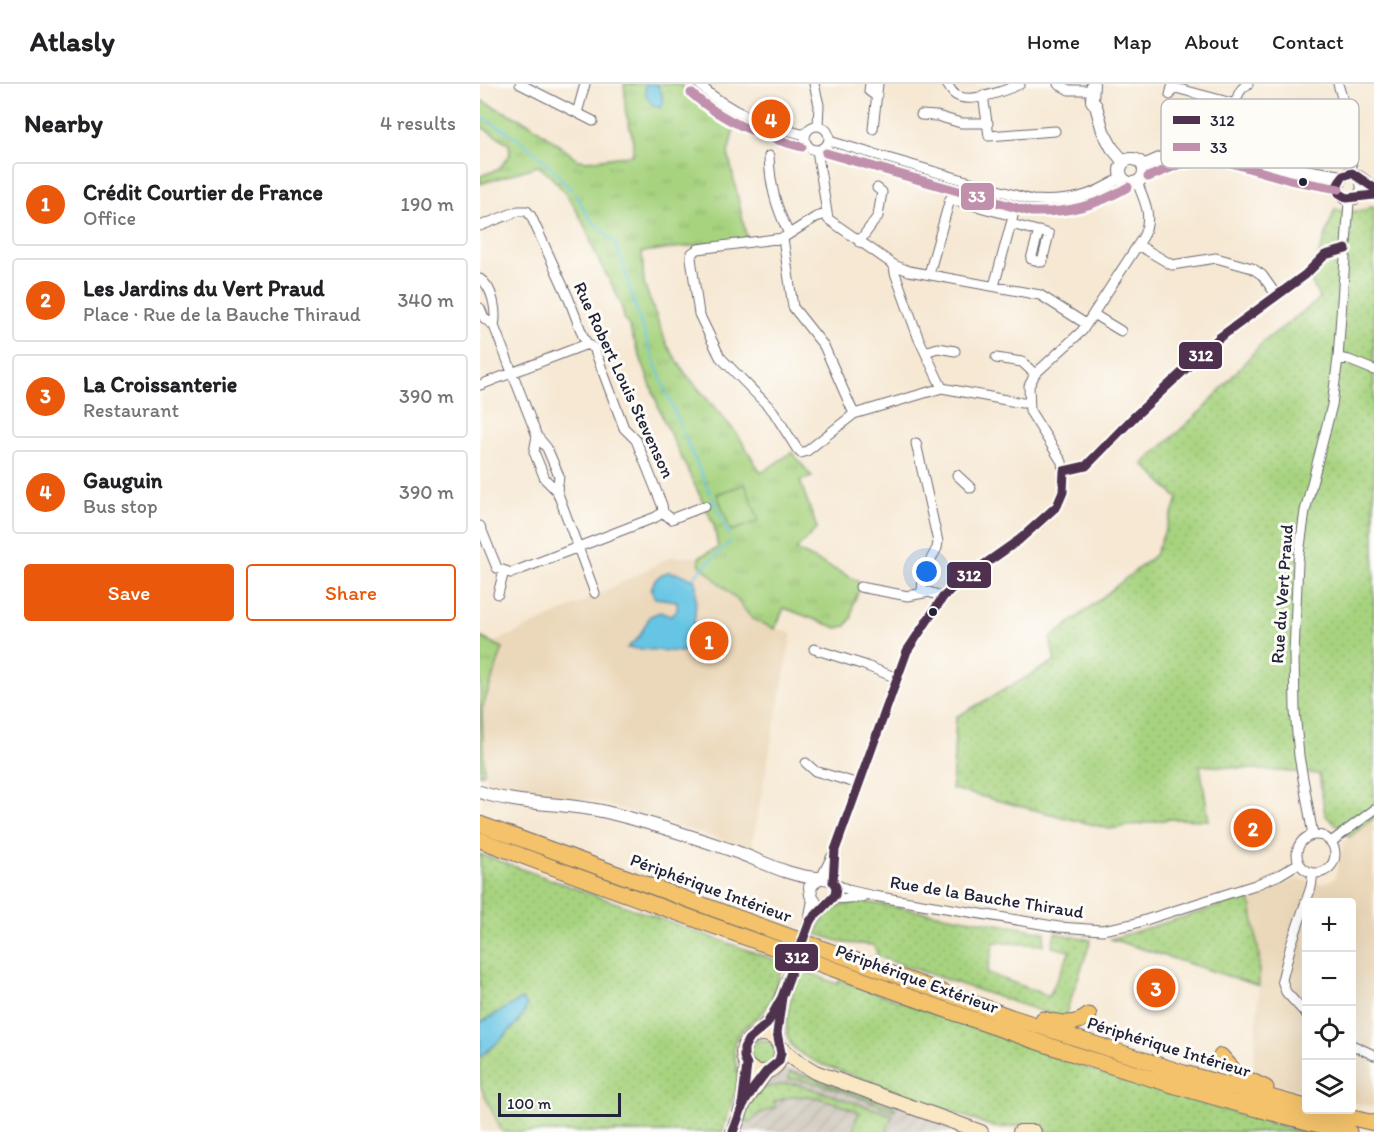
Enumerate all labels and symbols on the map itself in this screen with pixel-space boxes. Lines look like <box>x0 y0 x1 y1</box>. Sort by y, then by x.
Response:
pin: 4 <box>752 96 790 141</box>
legend <box>1161 99 1359 168</box>
text: 312 <box>1210 111 1235 130</box>
text: 33 <box>1210 138 1228 157</box>
unlabelled marker <box>1297 176 1309 188</box>
line badge: 33 <box>960 182 995 211</box>
text: 33 <box>968 187 986 206</box>
street label: Rue Robert Louis Stevenson <box>569 278 679 482</box>
line badge: 312 <box>1178 341 1223 370</box>
text: 312 <box>1189 346 1214 365</box>
street label: Rue du Vert Praud <box>1266 523 1298 664</box>
your location <box>912 557 941 586</box>
line badge: 312 <box>946 561 992 589</box>
text: 312 <box>957 566 982 585</box>
unlabelled marker <box>927 606 939 618</box>
pin: 1 <box>690 618 728 664</box>
pin: 2 <box>1234 806 1272 850</box>
street label: Périphérique Intérieur <box>627 849 795 928</box>
street label: Rue de la Bauche Thiraud <box>888 871 1086 923</box>
street label: Périphérique Extérieur <box>832 939 1002 1019</box>
line badge: 312 <box>774 943 819 972</box>
text: 312 <box>785 948 810 967</box>
pin: 3 <box>1136 966 1176 1010</box>
street label: Périphérique Intérieur <box>1084 1012 1254 1083</box>
scale bar <box>498 1090 621 1118</box>

